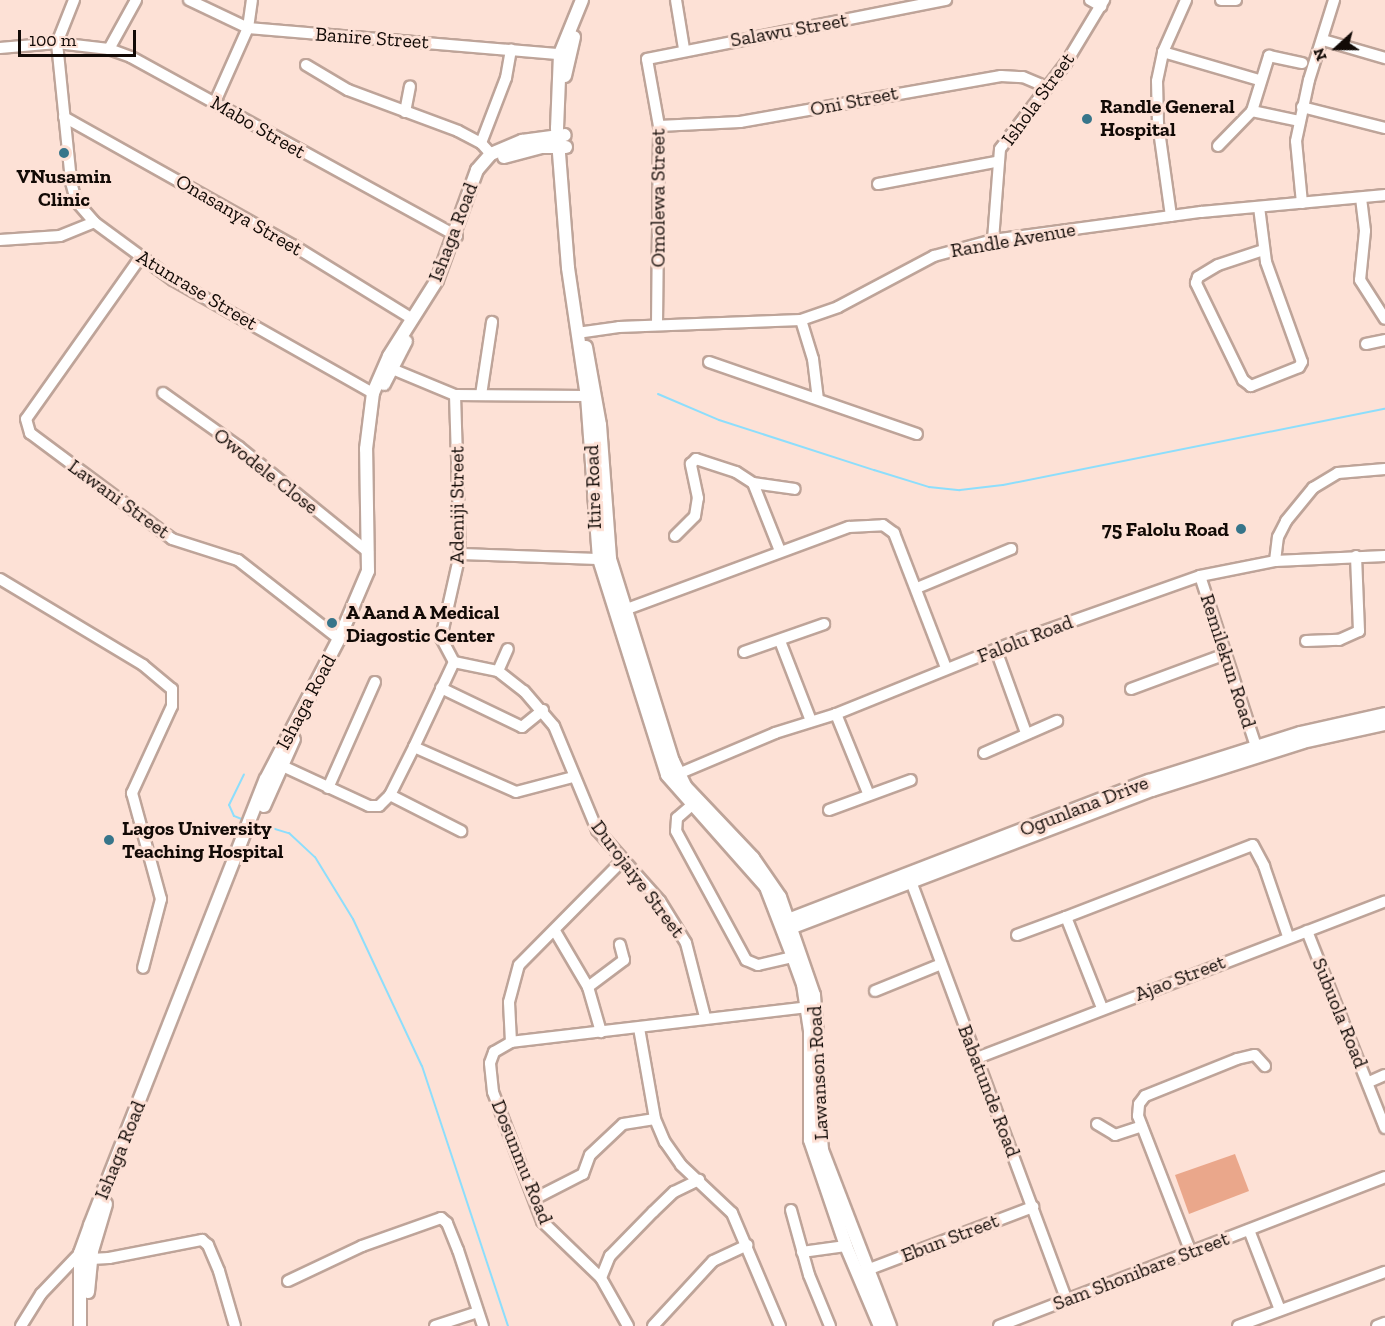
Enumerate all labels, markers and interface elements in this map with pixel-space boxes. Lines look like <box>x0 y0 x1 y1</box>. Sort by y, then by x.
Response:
street label: Salawu Street <box>728 8 850 52</box>
scale bar <box>21 18 140 56</box>
north arrow <box>1307 18 1367 78</box>
street label: Banire Street <box>314 22 430 54</box>
text: 100 m <box>29 29 76 51</box>
text: N <box>1309 46 1331 64</box>
street label: Ishola Street <box>996 48 1080 150</box>
street label: Oni Street <box>808 81 900 121</box>
street label: Mabo Street <box>206 90 310 164</box>
place label: Randle General Hospital <box>1100 95 1235 142</box>
marker: Randle General Hospital <box>1078 110 1096 128</box>
street label: Omolewa Street <box>646 129 670 267</box>
marker: VNusamin Clinic <box>55 144 73 162</box>
place label: VNusamin Clinic <box>17 164 111 211</box>
street label: Onasanya Street <box>171 169 307 261</box>
street label: Ishaga Road <box>423 179 483 285</box>
street label: Randle Avenue <box>948 217 1078 263</box>
street label: Atunrase Street <box>132 245 262 335</box>
street label: Owodele Close <box>209 423 323 519</box>
street label: Itire Road <box>580 444 606 530</box>
street label: Adeniji Street <box>445 446 469 564</box>
street label: Lawani Street <box>64 454 174 544</box>
place label: 75 Falolu Road <box>1102 517 1229 541</box>
marker: 75 Falolu Road <box>1234 522 1248 536</box>
street label: Remilekun Road <box>1195 591 1261 731</box>
place label: A Aand A Medical Diagostic Center <box>346 600 502 647</box>
street label: Falolu Road <box>974 610 1076 668</box>
marker: A Aand A Medical Diagostic Center <box>323 614 341 632</box>
street label: Ishaga Road <box>271 650 341 754</box>
street label: Ogunlana Drive <box>1016 770 1152 842</box>
place label: Lagos University Teaching Hospital <box>122 816 284 863</box>
street label: Durojaiye Street <box>586 816 690 942</box>
marker: Lagos University Teaching Hospital <box>100 831 118 849</box>
street label: Ajao Street <box>1131 950 1229 1006</box>
street label: Subuola Road <box>1307 954 1373 1072</box>
street label: Lawanson Road <box>802 1005 834 1141</box>
street label: Babatunde Road <box>953 1021 1025 1161</box>
street label: Dosunmu Road <box>486 1096 558 1228</box>
street label: Ishaga Road <box>89 1097 151 1203</box>
street label: Ebun Street <box>898 1208 1002 1268</box>
street label: Sam Shonibare Street <box>1050 1226 1232 1316</box>

